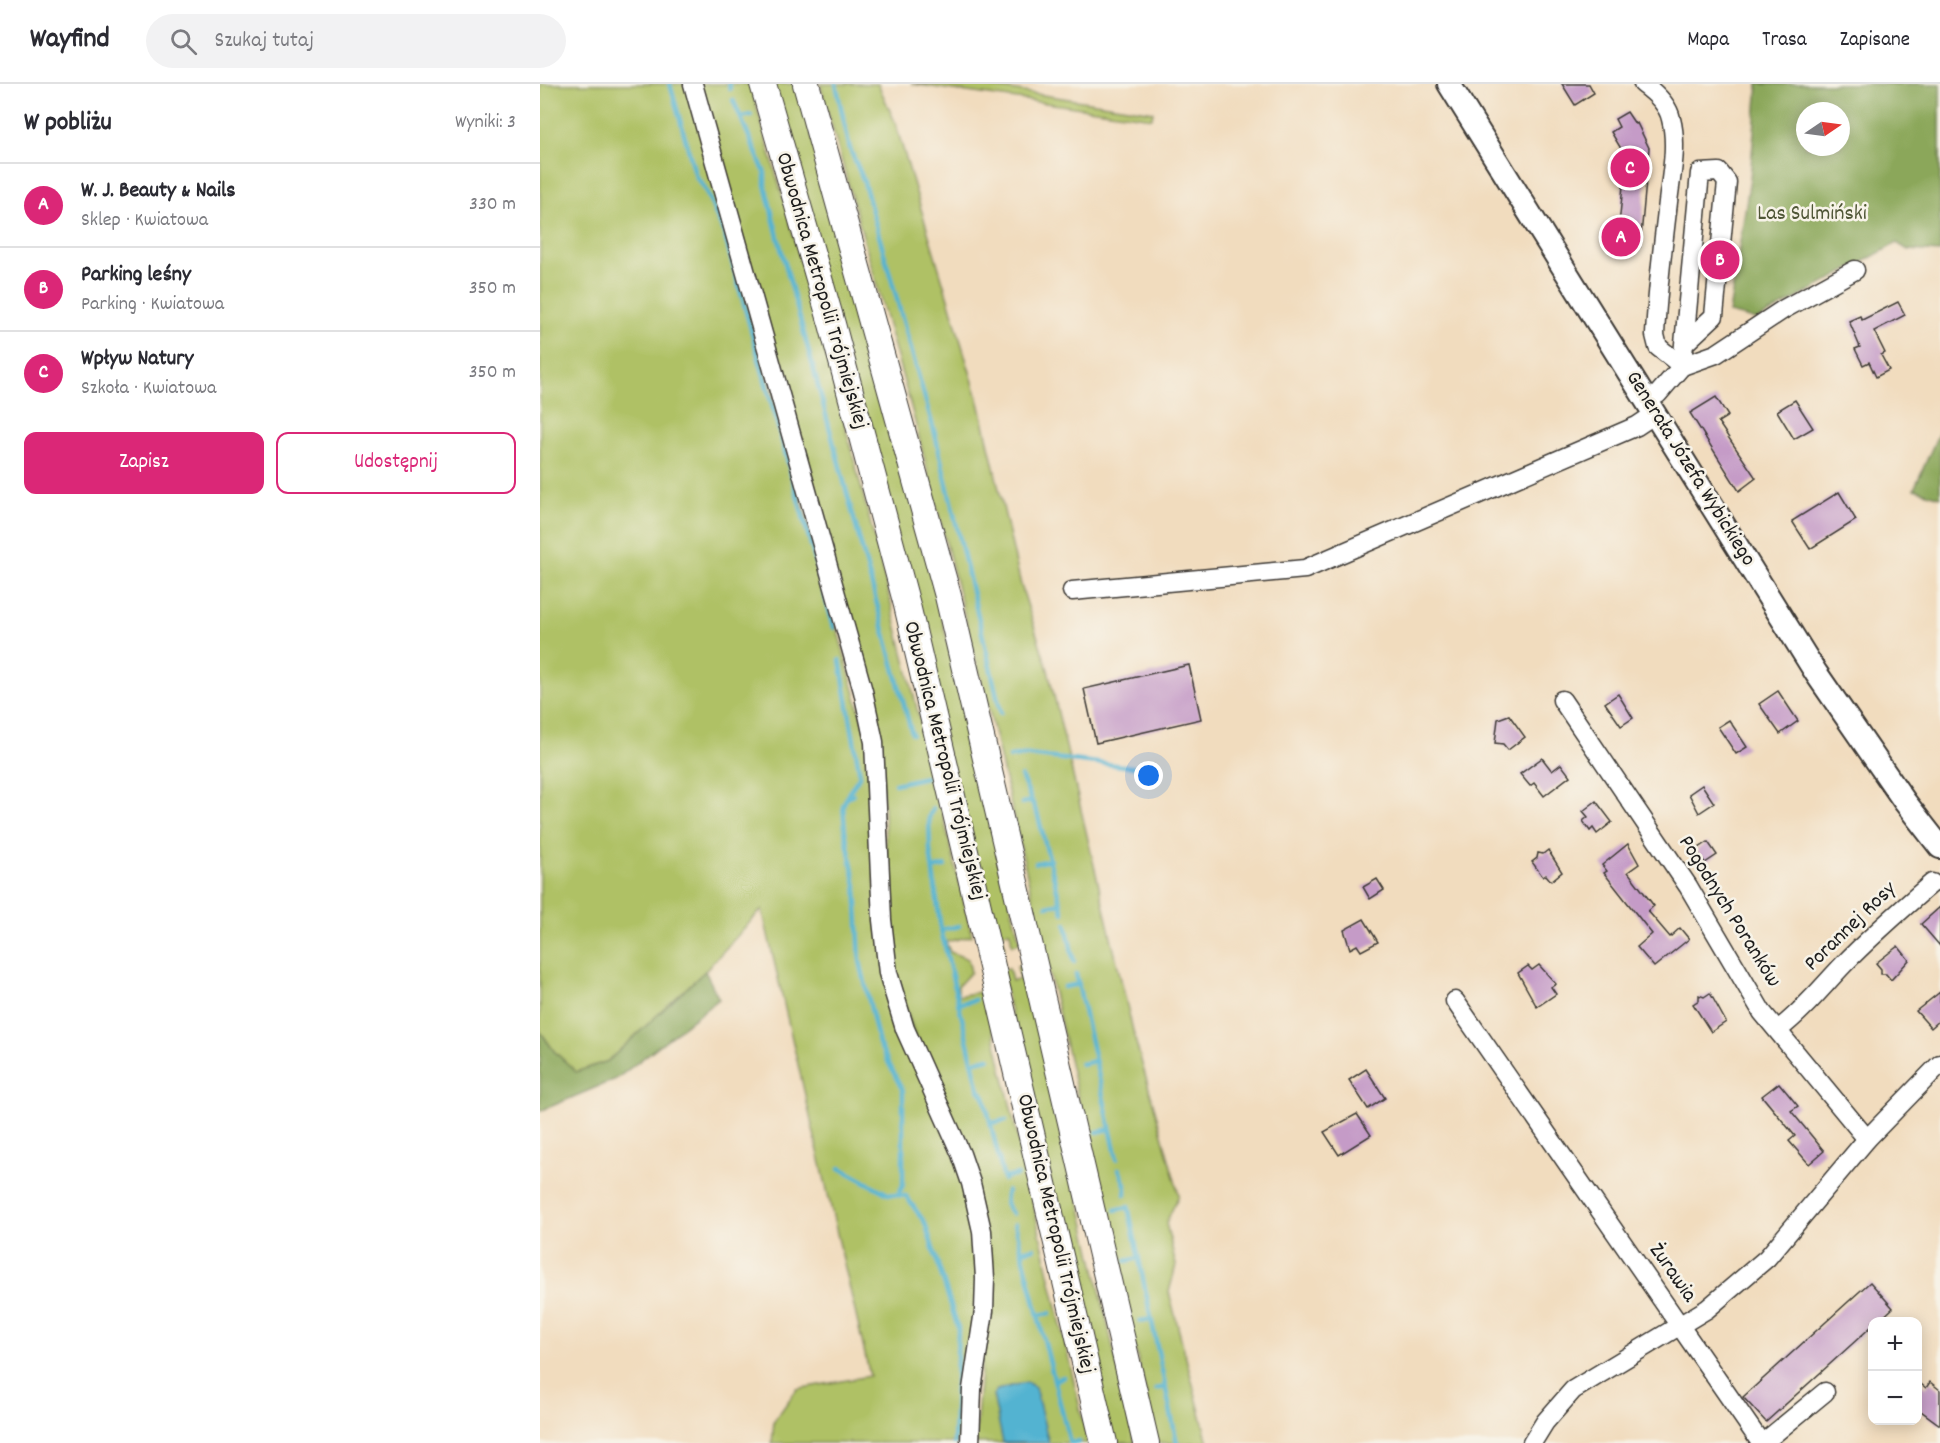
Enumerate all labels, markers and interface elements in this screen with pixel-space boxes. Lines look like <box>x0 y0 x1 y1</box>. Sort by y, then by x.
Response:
search box <box>146 14 566 68</box>
text: Wayfind <box>30 21 110 61</box>
icon: search <box>167 25 200 58</box>
text: Szukaj tutaj <box>215 26 314 57</box>
text: Mapa <box>1687 26 1729 56</box>
text: Trasa <box>1762 26 1807 56</box>
text: Zapisane <box>1840 26 1910 56</box>
north arrow <box>1796 102 1850 156</box>
text: W pobliżu <box>24 105 112 142</box>
text: Wyniki: 3 <box>455 109 516 137</box>
pin: C <box>1610 146 1650 190</box>
street label: Obwodnica Metropolii Trójmiejskiej <box>767 149 875 433</box>
text: W. J. Beauty & Nails <box>81 176 235 207</box>
text: A <box>38 191 49 219</box>
text: 330 m <box>469 191 516 219</box>
park label: Las Sulmiński <box>1757 199 1867 230</box>
text: Sklep · Kwiatowa <box>81 207 208 235</box>
pin: A <box>1602 214 1640 260</box>
pin: B <box>1700 238 1740 282</box>
text: Parking leśny <box>81 260 191 291</box>
text: B <box>39 275 48 303</box>
text: 350 m <box>469 275 516 303</box>
text: Parking · Kwiatowa <box>81 291 224 319</box>
text: Wpływ Natury <box>81 344 193 375</box>
text: C <box>39 359 48 387</box>
text: 350 m <box>469 359 516 387</box>
street label: Generała Józefa Wybickiego <box>1617 365 1763 573</box>
text: Szkoła · Kwiatowa <box>81 375 216 403</box>
button: Zapisz <box>24 432 264 494</box>
button: Udostępnij <box>276 432 516 494</box>
street label: Obwodnica Metropolii Trójmiejskiej <box>894 618 994 904</box>
your location <box>1134 761 1163 790</box>
street label: Pogodnych Poranków <box>1670 830 1788 994</box>
street label: Porannej Rosy <box>1798 874 1905 979</box>
street label: Obwodnica Metropolii Trójmiejskiej <box>1008 1091 1102 1377</box>
street label: Żurawia <box>1640 1237 1704 1310</box>
map controls <box>1868 1317 1922 1425</box>
button: + <box>1868 1317 1922 1371</box>
button: − <box>1868 1371 1922 1425</box>

